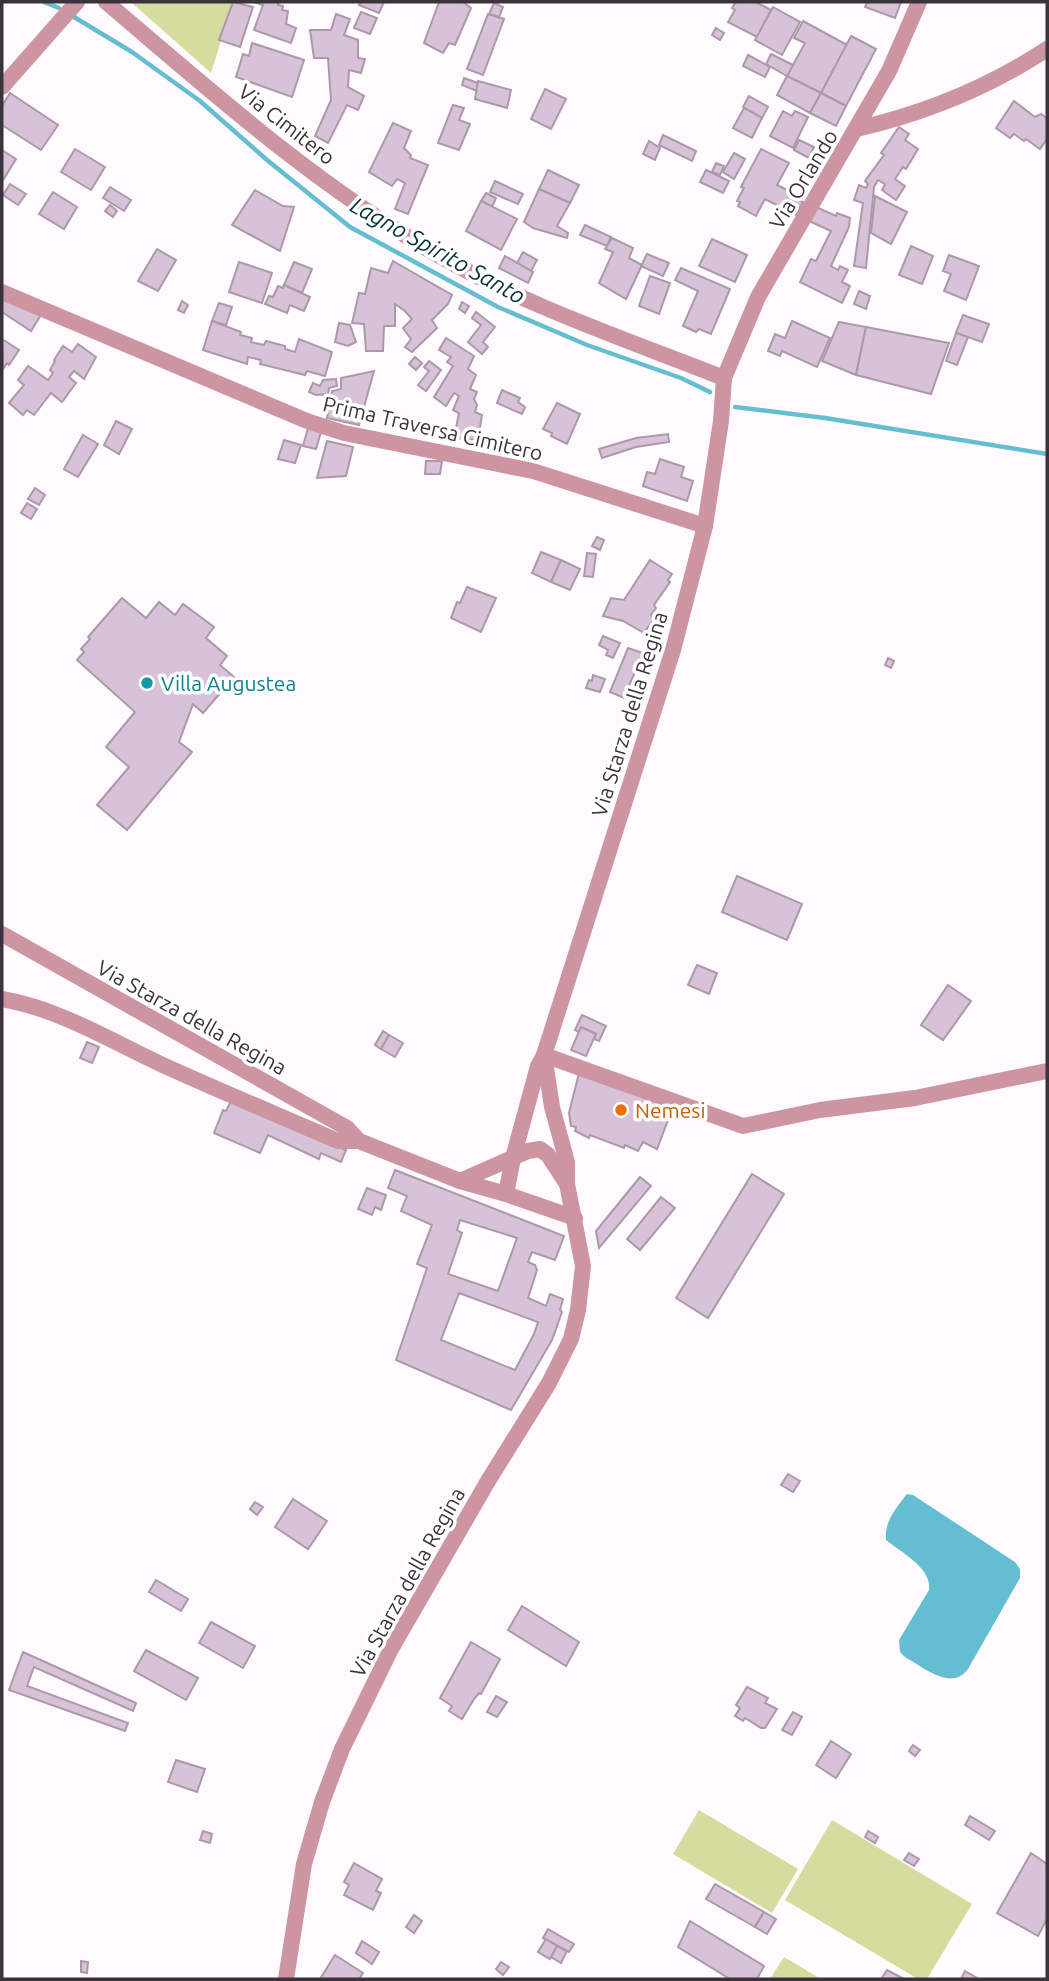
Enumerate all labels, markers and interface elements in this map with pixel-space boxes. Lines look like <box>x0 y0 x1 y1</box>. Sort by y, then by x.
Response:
street label: Via Cimitero <box>234 79 340 169</box>
street label: Via Orlando <box>764 125 842 233</box>
water label: Lagno Spirito Santo <box>347 192 529 308</box>
street label: Prima Traversa Cimitero <box>321 391 545 465</box>
street label: Via Starza della Regina <box>586 609 672 819</box>
place label: Villa Augustea <box>161 671 296 695</box>
marker: Villa Augustea <box>139 675 155 691</box>
street label: Via Starza della Regina <box>93 955 291 1079</box>
place label: Nemesi <box>635 1098 706 1122</box>
marker: Nemesi <box>613 1102 629 1118</box>
street label: Via Starza della Regina <box>345 1483 469 1681</box>

